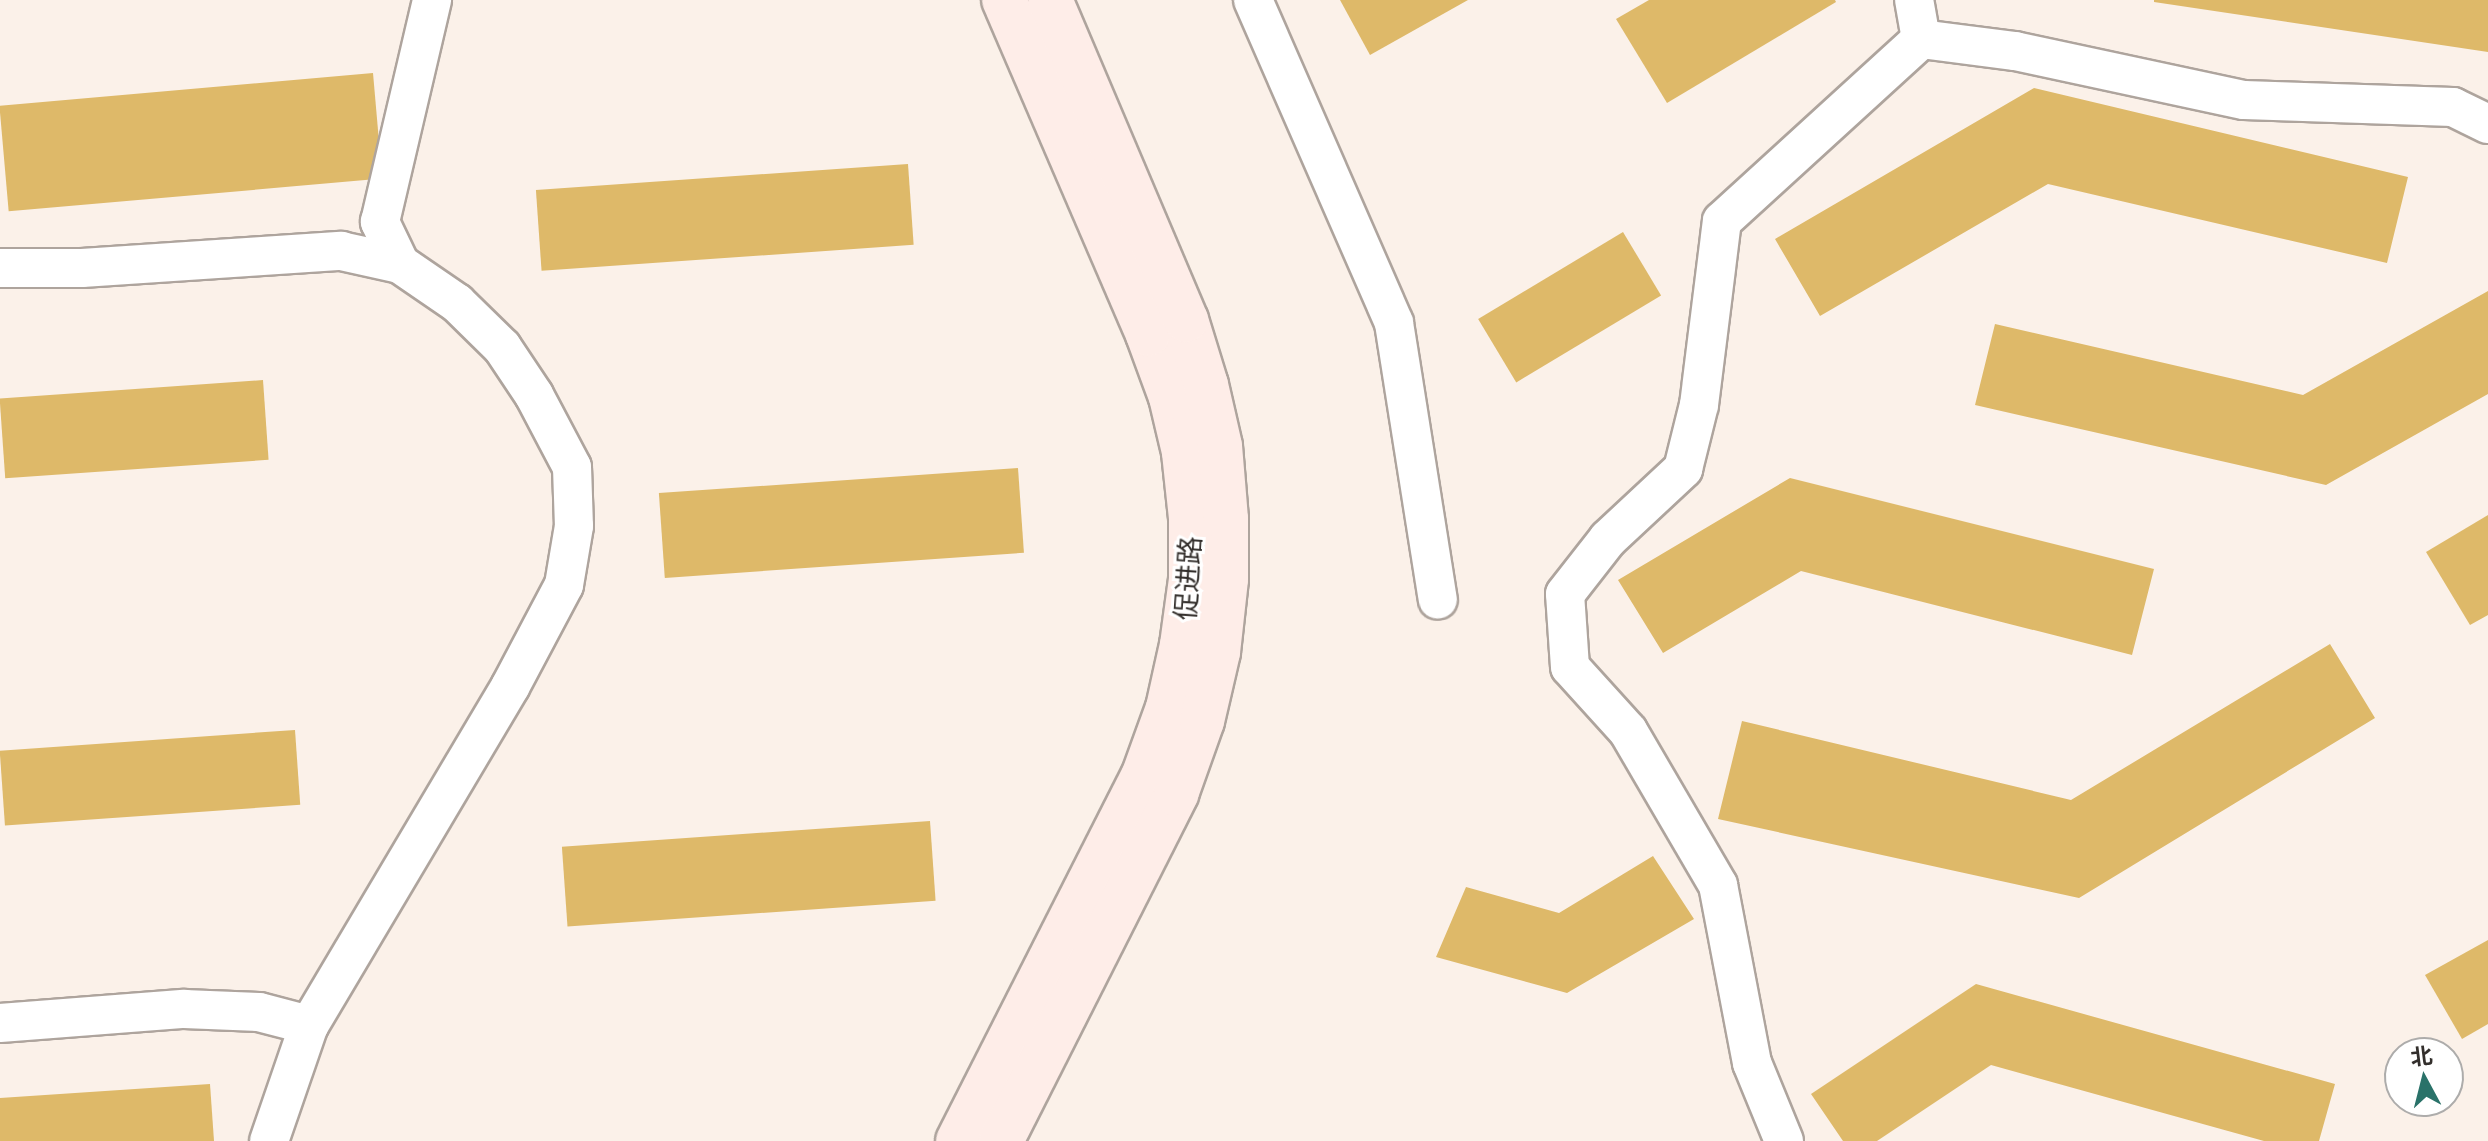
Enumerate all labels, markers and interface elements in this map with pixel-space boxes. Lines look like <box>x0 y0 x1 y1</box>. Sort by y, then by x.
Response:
street label: 促进路 <box>1167 535 1207 621</box>
north arrow <box>2384 1037 2464 1117</box>
text: 北 <box>2409 1039 2434 1071</box>

